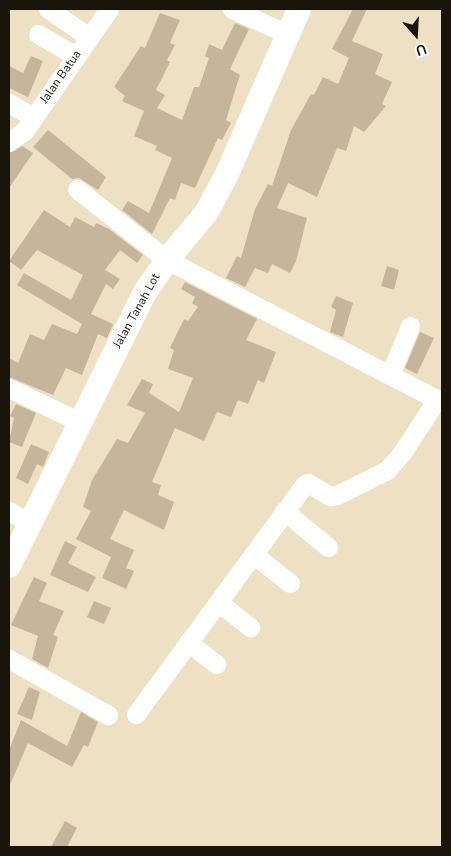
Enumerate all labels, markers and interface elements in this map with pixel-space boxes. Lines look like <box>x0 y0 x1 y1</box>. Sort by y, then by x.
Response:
north arrow <box>391 10 441 60</box>
text: U <box>413 39 429 60</box>
street label: Jalan Batua <box>37 48 85 106</box>
street label: Jalan Tanah Lot <box>111 271 163 351</box>

